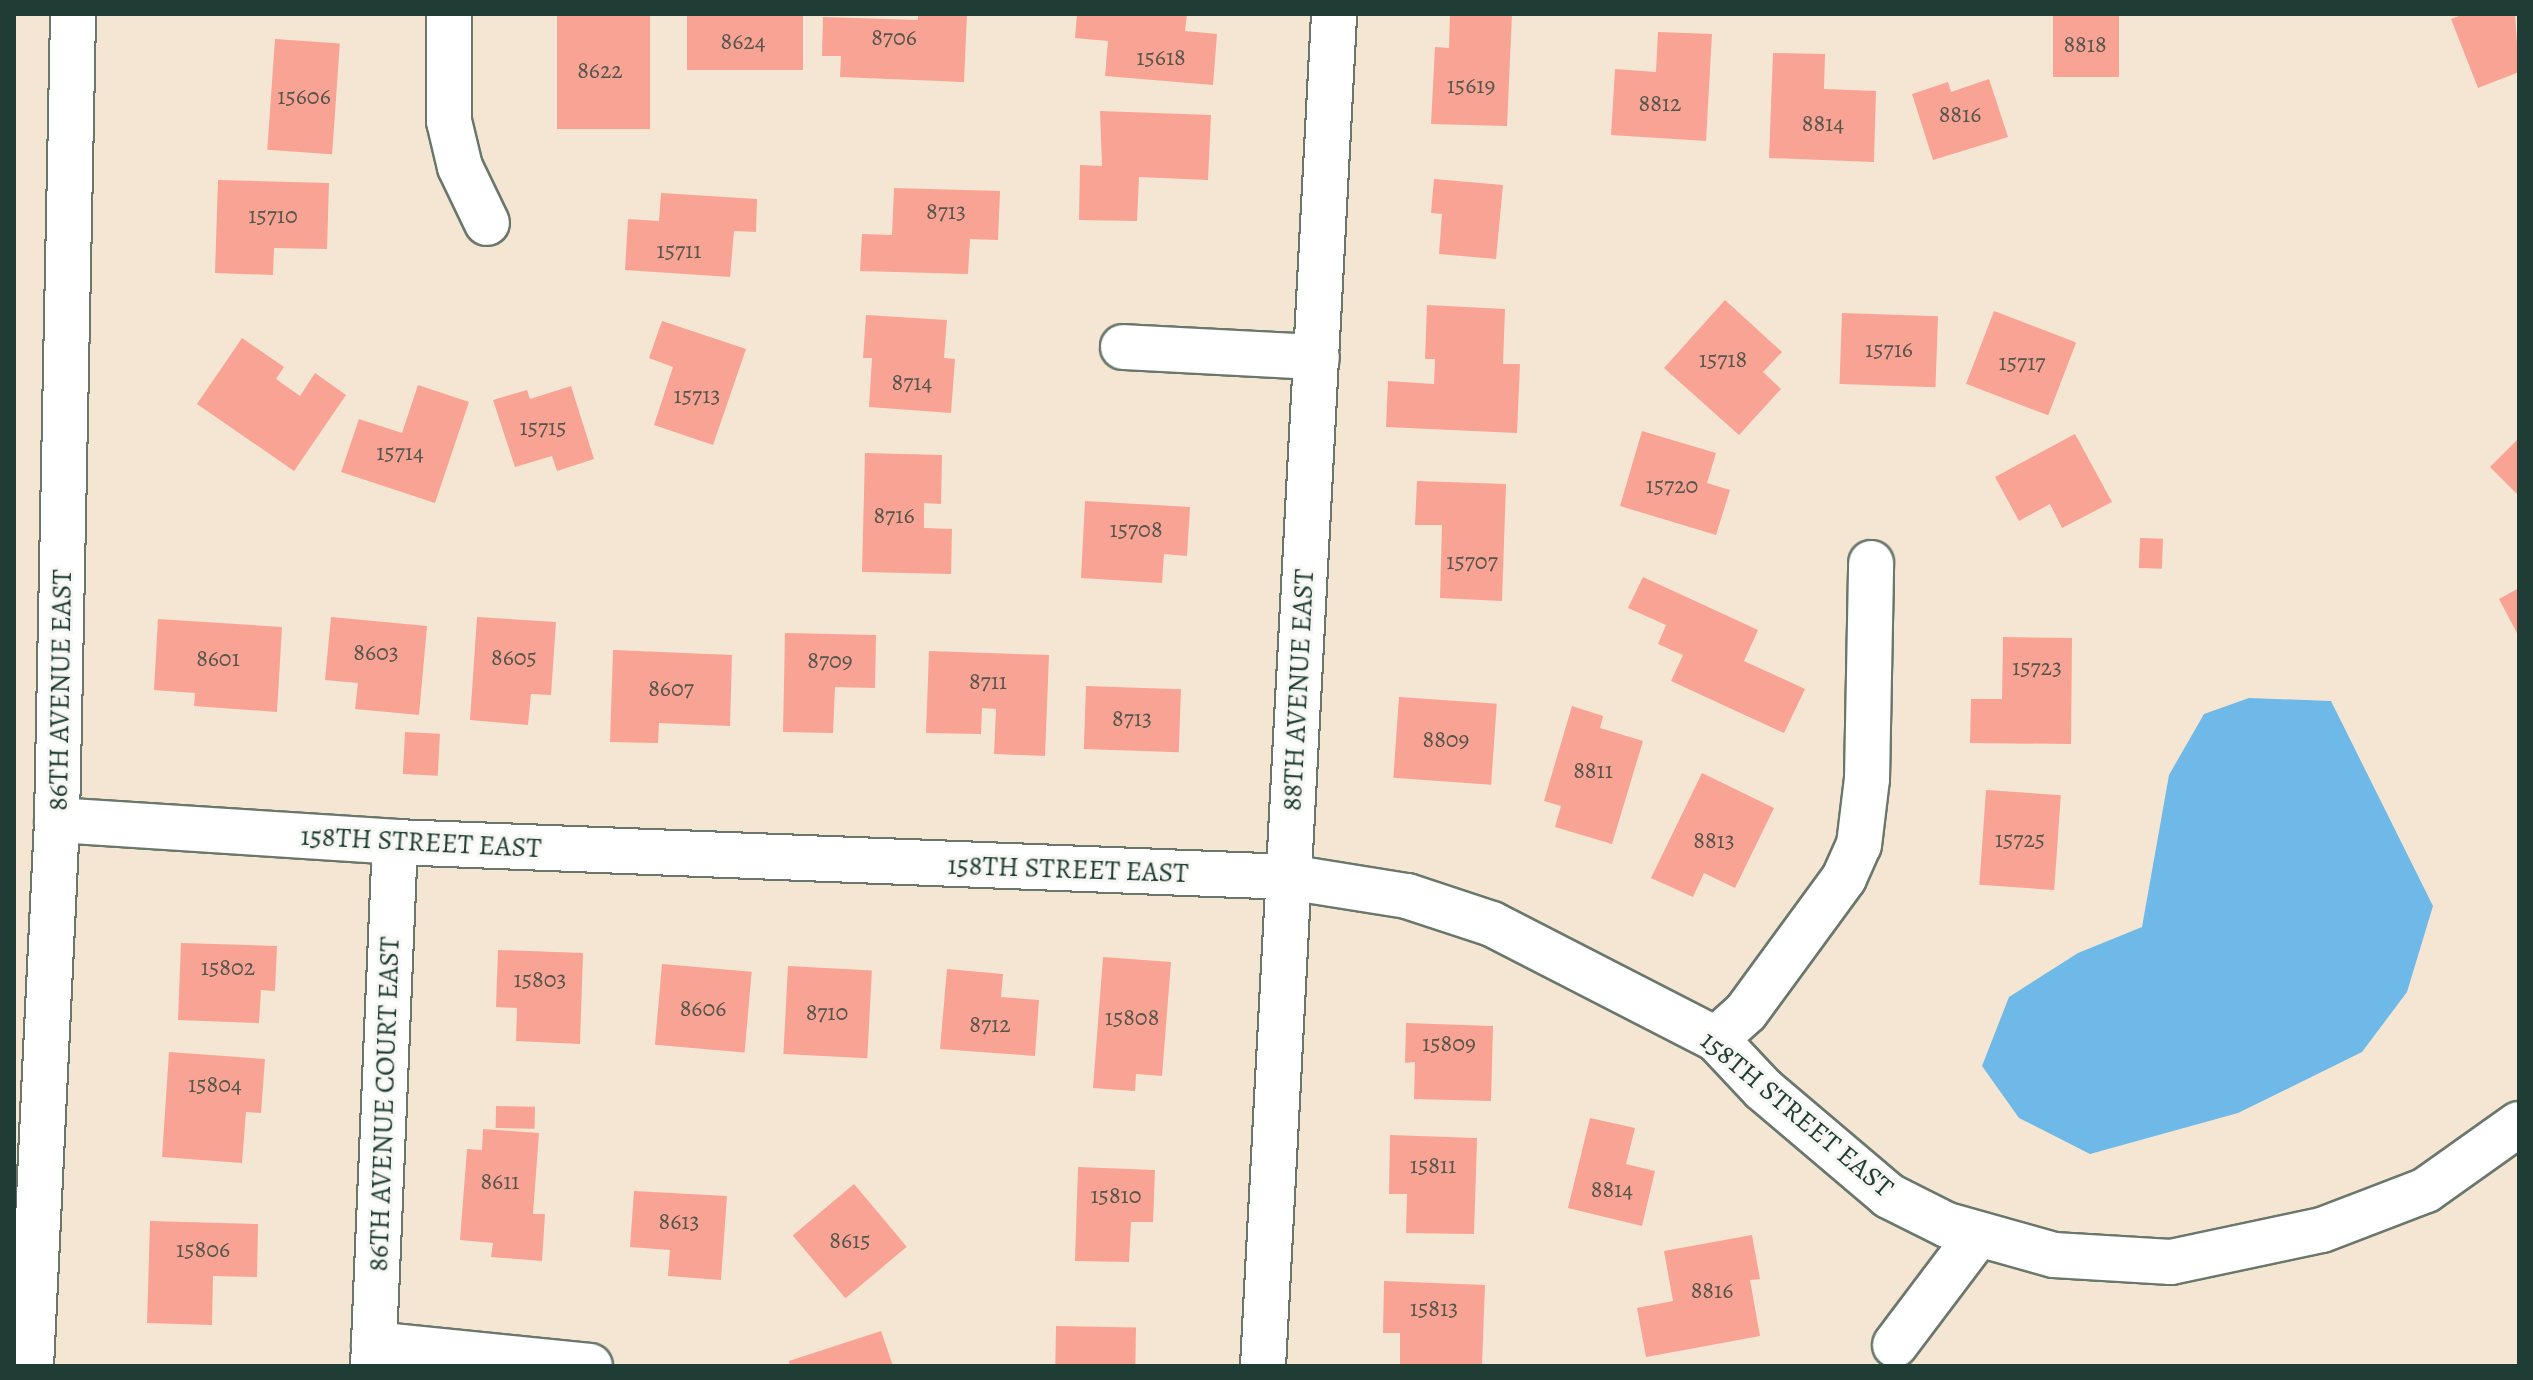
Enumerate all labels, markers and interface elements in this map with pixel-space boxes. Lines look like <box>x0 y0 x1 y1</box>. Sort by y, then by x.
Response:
house number: 8706 <box>871 24 917 52</box>
house number: 8624 <box>721 28 765 56</box>
house number: 8818 <box>2063 31 2107 59</box>
house number: 15618 <box>1136 44 1186 72</box>
house number: 8622 <box>577 57 623 85</box>
house number: 15619 <box>1447 72 1495 100</box>
house number: 15606 <box>277 83 331 111</box>
house number: 8812 <box>1639 90 1681 118</box>
house number: 8816 <box>1939 101 1981 129</box>
house number: 8814 <box>1802 110 1844 138</box>
house number: 8713 <box>926 198 966 226</box>
house number: 15710 <box>248 202 298 230</box>
house number: 15711 <box>656 237 702 265</box>
house number: 15716 <box>1865 336 1913 364</box>
house number: 15718 <box>1699 346 1747 374</box>
house number: 15717 <box>1999 349 2045 377</box>
house number: 8714 <box>892 369 932 397</box>
house number: 15713 <box>674 382 720 410</box>
house number: 15715 <box>519 414 567 442</box>
house number: 15714 <box>376 439 424 467</box>
house number: 15720 <box>1646 472 1698 500</box>
house number: 8716 <box>873 502 915 530</box>
house number: 15708 <box>1109 516 1163 544</box>
house number: 15707 <box>1446 548 1498 576</box>
street label: 88TH AVENUE EAST <box>1275 568 1321 812</box>
street label: 86TH AVENUE EAST <box>41 569 79 811</box>
house number: 8603 <box>353 639 399 667</box>
house number: 8605 <box>491 644 537 672</box>
house number: 8601 <box>196 645 240 673</box>
house number: 8709 <box>807 647 853 675</box>
house number: 15723 <box>2012 654 2062 682</box>
house number: 8711 <box>969 668 1007 696</box>
house number: 8607 <box>648 675 694 703</box>
house number: 8713 <box>1112 705 1152 733</box>
house number: 8809 <box>1423 726 1469 754</box>
house number: 8811 <box>1573 757 1613 785</box>
street label: 158TH STREET EAST <box>300 819 542 865</box>
house number: 15725 <box>1995 826 2045 854</box>
house number: 8813 <box>1693 827 1735 855</box>
street label: 158TH STREET EAST <box>947 848 1189 890</box>
street label: 86TH AVENUE COURT EAST <box>361 936 407 1272</box>
house number: 15802 <box>201 954 255 982</box>
house number: 15803 <box>514 966 566 994</box>
house number: 8606 <box>680 995 726 1023</box>
house number: 8710 <box>806 999 848 1027</box>
house number: 15808 <box>1105 1004 1159 1032</box>
house number: 8712 <box>969 1011 1011 1039</box>
street label: 158TH STREET EAST <box>1694 1024 1900 1204</box>
house number: 15809 <box>1422 1030 1476 1058</box>
house number: 15804 <box>188 1071 242 1099</box>
house number: 15811 <box>1410 1152 1456 1180</box>
house number: 8611 <box>480 1168 520 1196</box>
house number: 8814 <box>1591 1176 1633 1204</box>
house number: 15810 <box>1090 1182 1142 1210</box>
house number: 8613 <box>659 1208 699 1236</box>
house number: 8615 <box>829 1227 871 1255</box>
house number: 15806 <box>176 1236 230 1264</box>
house number: 8816 <box>1691 1277 1733 1305</box>
house number: 15813 <box>1410 1295 1458 1323</box>

